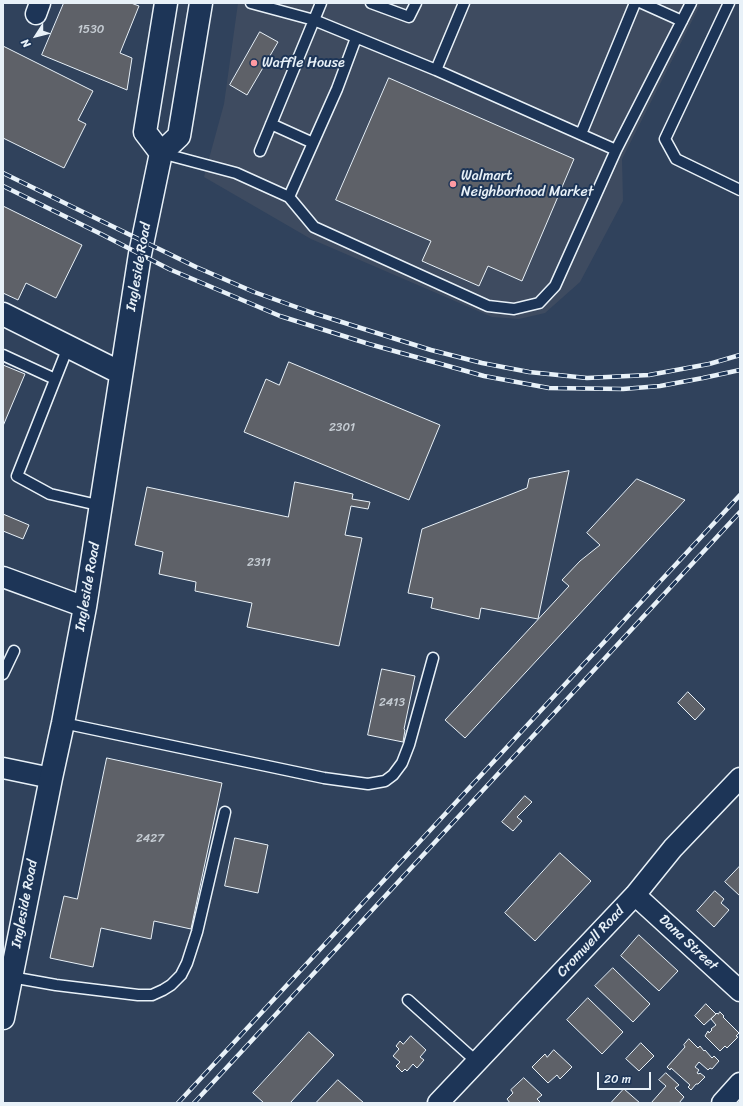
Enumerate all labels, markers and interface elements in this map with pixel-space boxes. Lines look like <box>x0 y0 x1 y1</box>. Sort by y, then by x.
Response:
north arrow <box>16 16 56 56</box>
house number: 1530 <box>78 23 104 37</box>
text: N <box>16 35 36 52</box>
place label: Waffle House <box>262 55 345 71</box>
marker: Waffle House <box>249 58 259 68</box>
place label: Walmart Neighborhood Market <box>461 168 593 200</box>
marker: Walmart Neighborhood Market <box>448 179 458 189</box>
street label: Ingleside Road <box>123 222 155 312</box>
house number: 2301 <box>329 421 355 435</box>
street label: Ingleside Road <box>72 542 104 632</box>
house number: 2311 <box>247 556 271 570</box>
house number: 2413 <box>379 696 405 710</box>
house number: 2427 <box>136 832 164 846</box>
street label: Ingleside Road <box>8 859 42 949</box>
street label: Cromwell Road <box>554 903 628 981</box>
street label: Dana Street <box>655 912 721 974</box>
scale bar <box>599 1064 653 1090</box>
text: 20 m <box>604 1068 631 1090</box>

